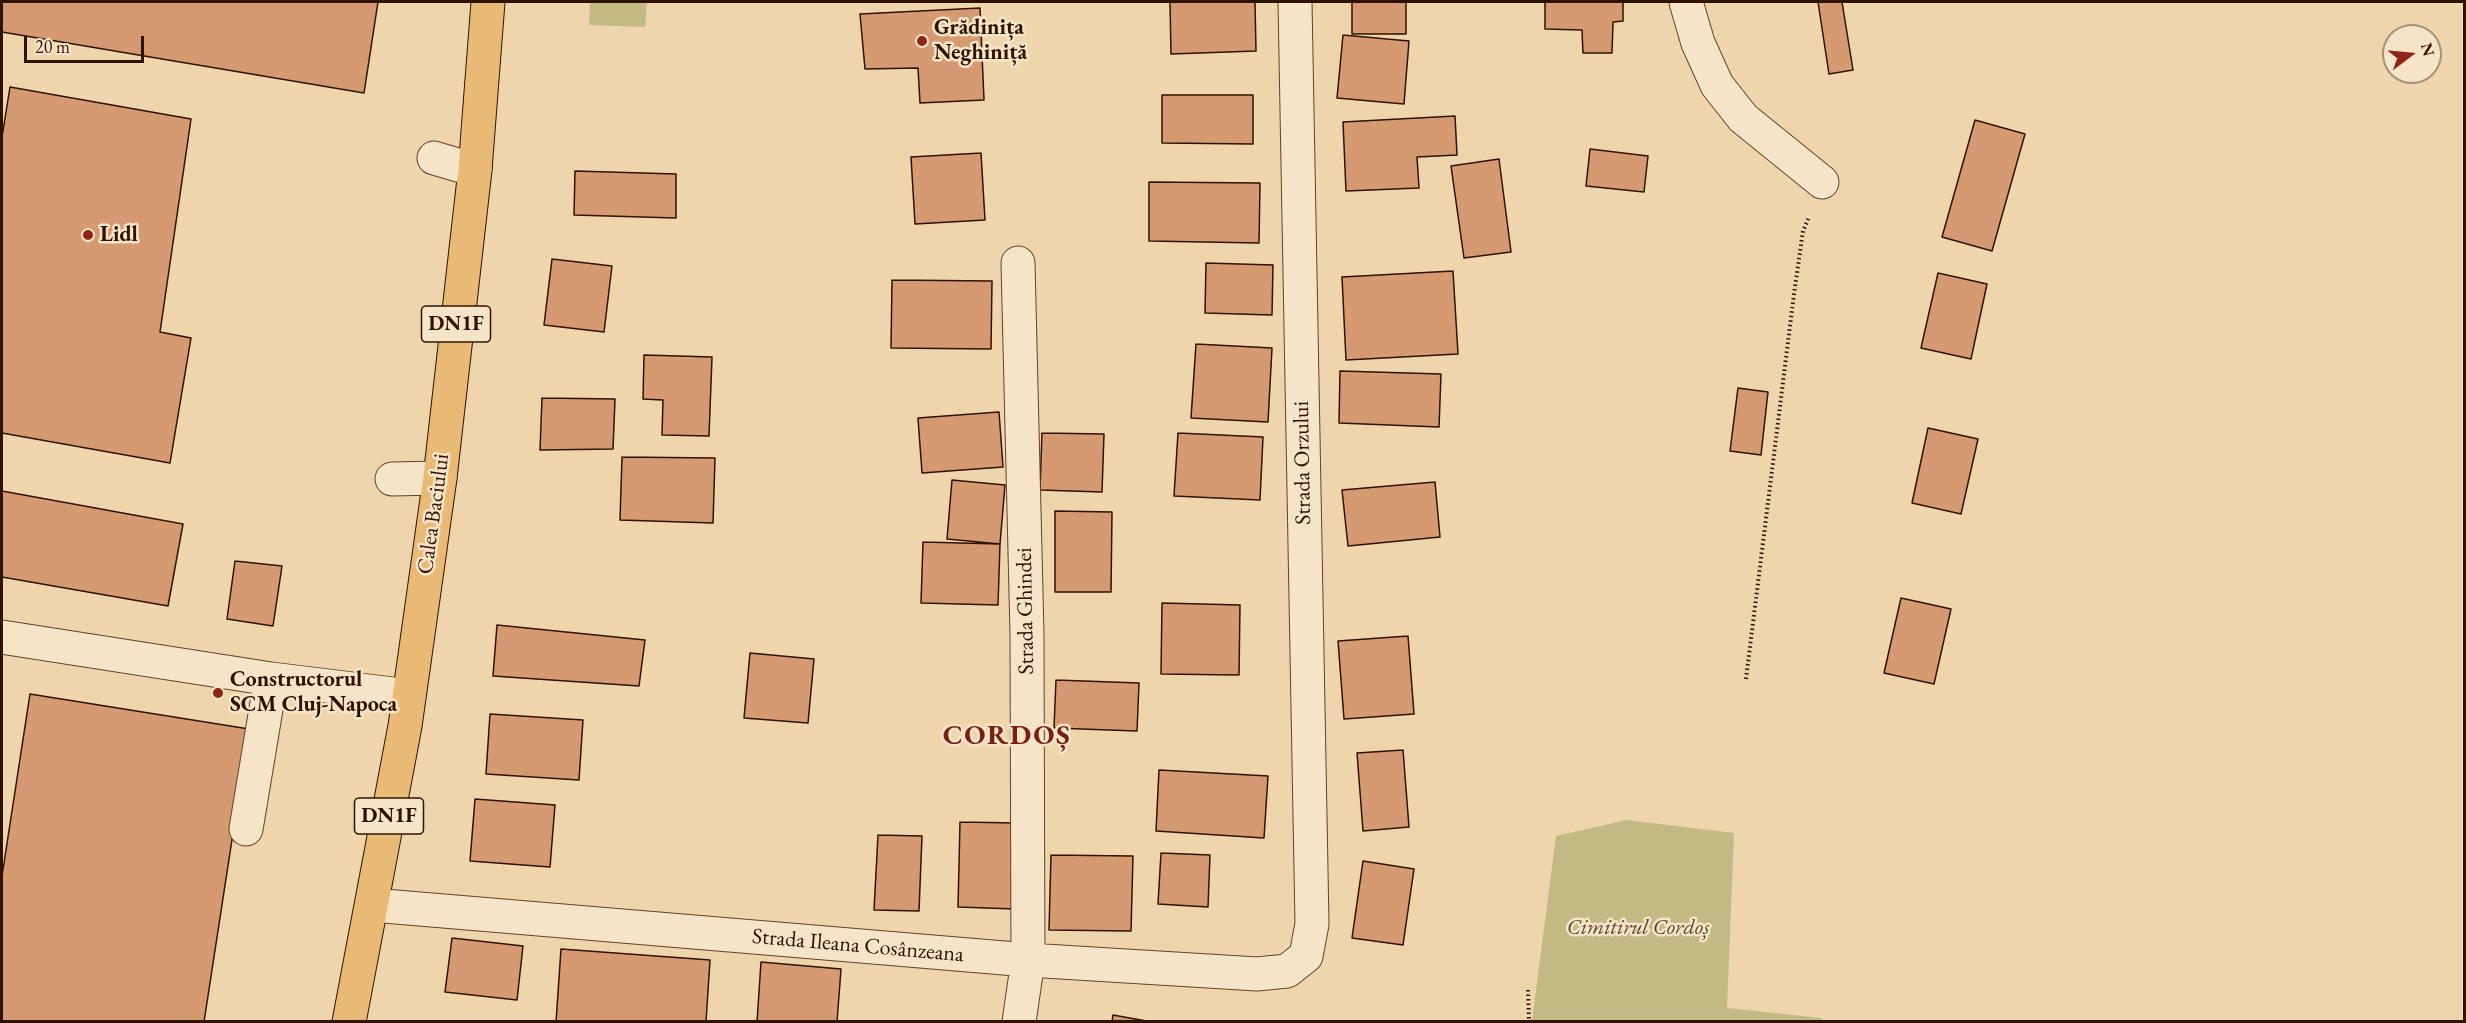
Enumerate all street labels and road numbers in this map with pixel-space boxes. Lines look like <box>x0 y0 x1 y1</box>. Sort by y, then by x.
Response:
road number: DN1F <box>422 306 490 342</box>
street label: Strada Orzului <box>1289 401 1317 525</box>
street label: Calea Baciului <box>412 452 456 576</box>
street label: Strada Ghindei <box>1012 547 1040 675</box>
road number: DN1F <box>354 798 424 834</box>
street label: Strada Ileana Cosânzeana <box>751 924 965 968</box>

